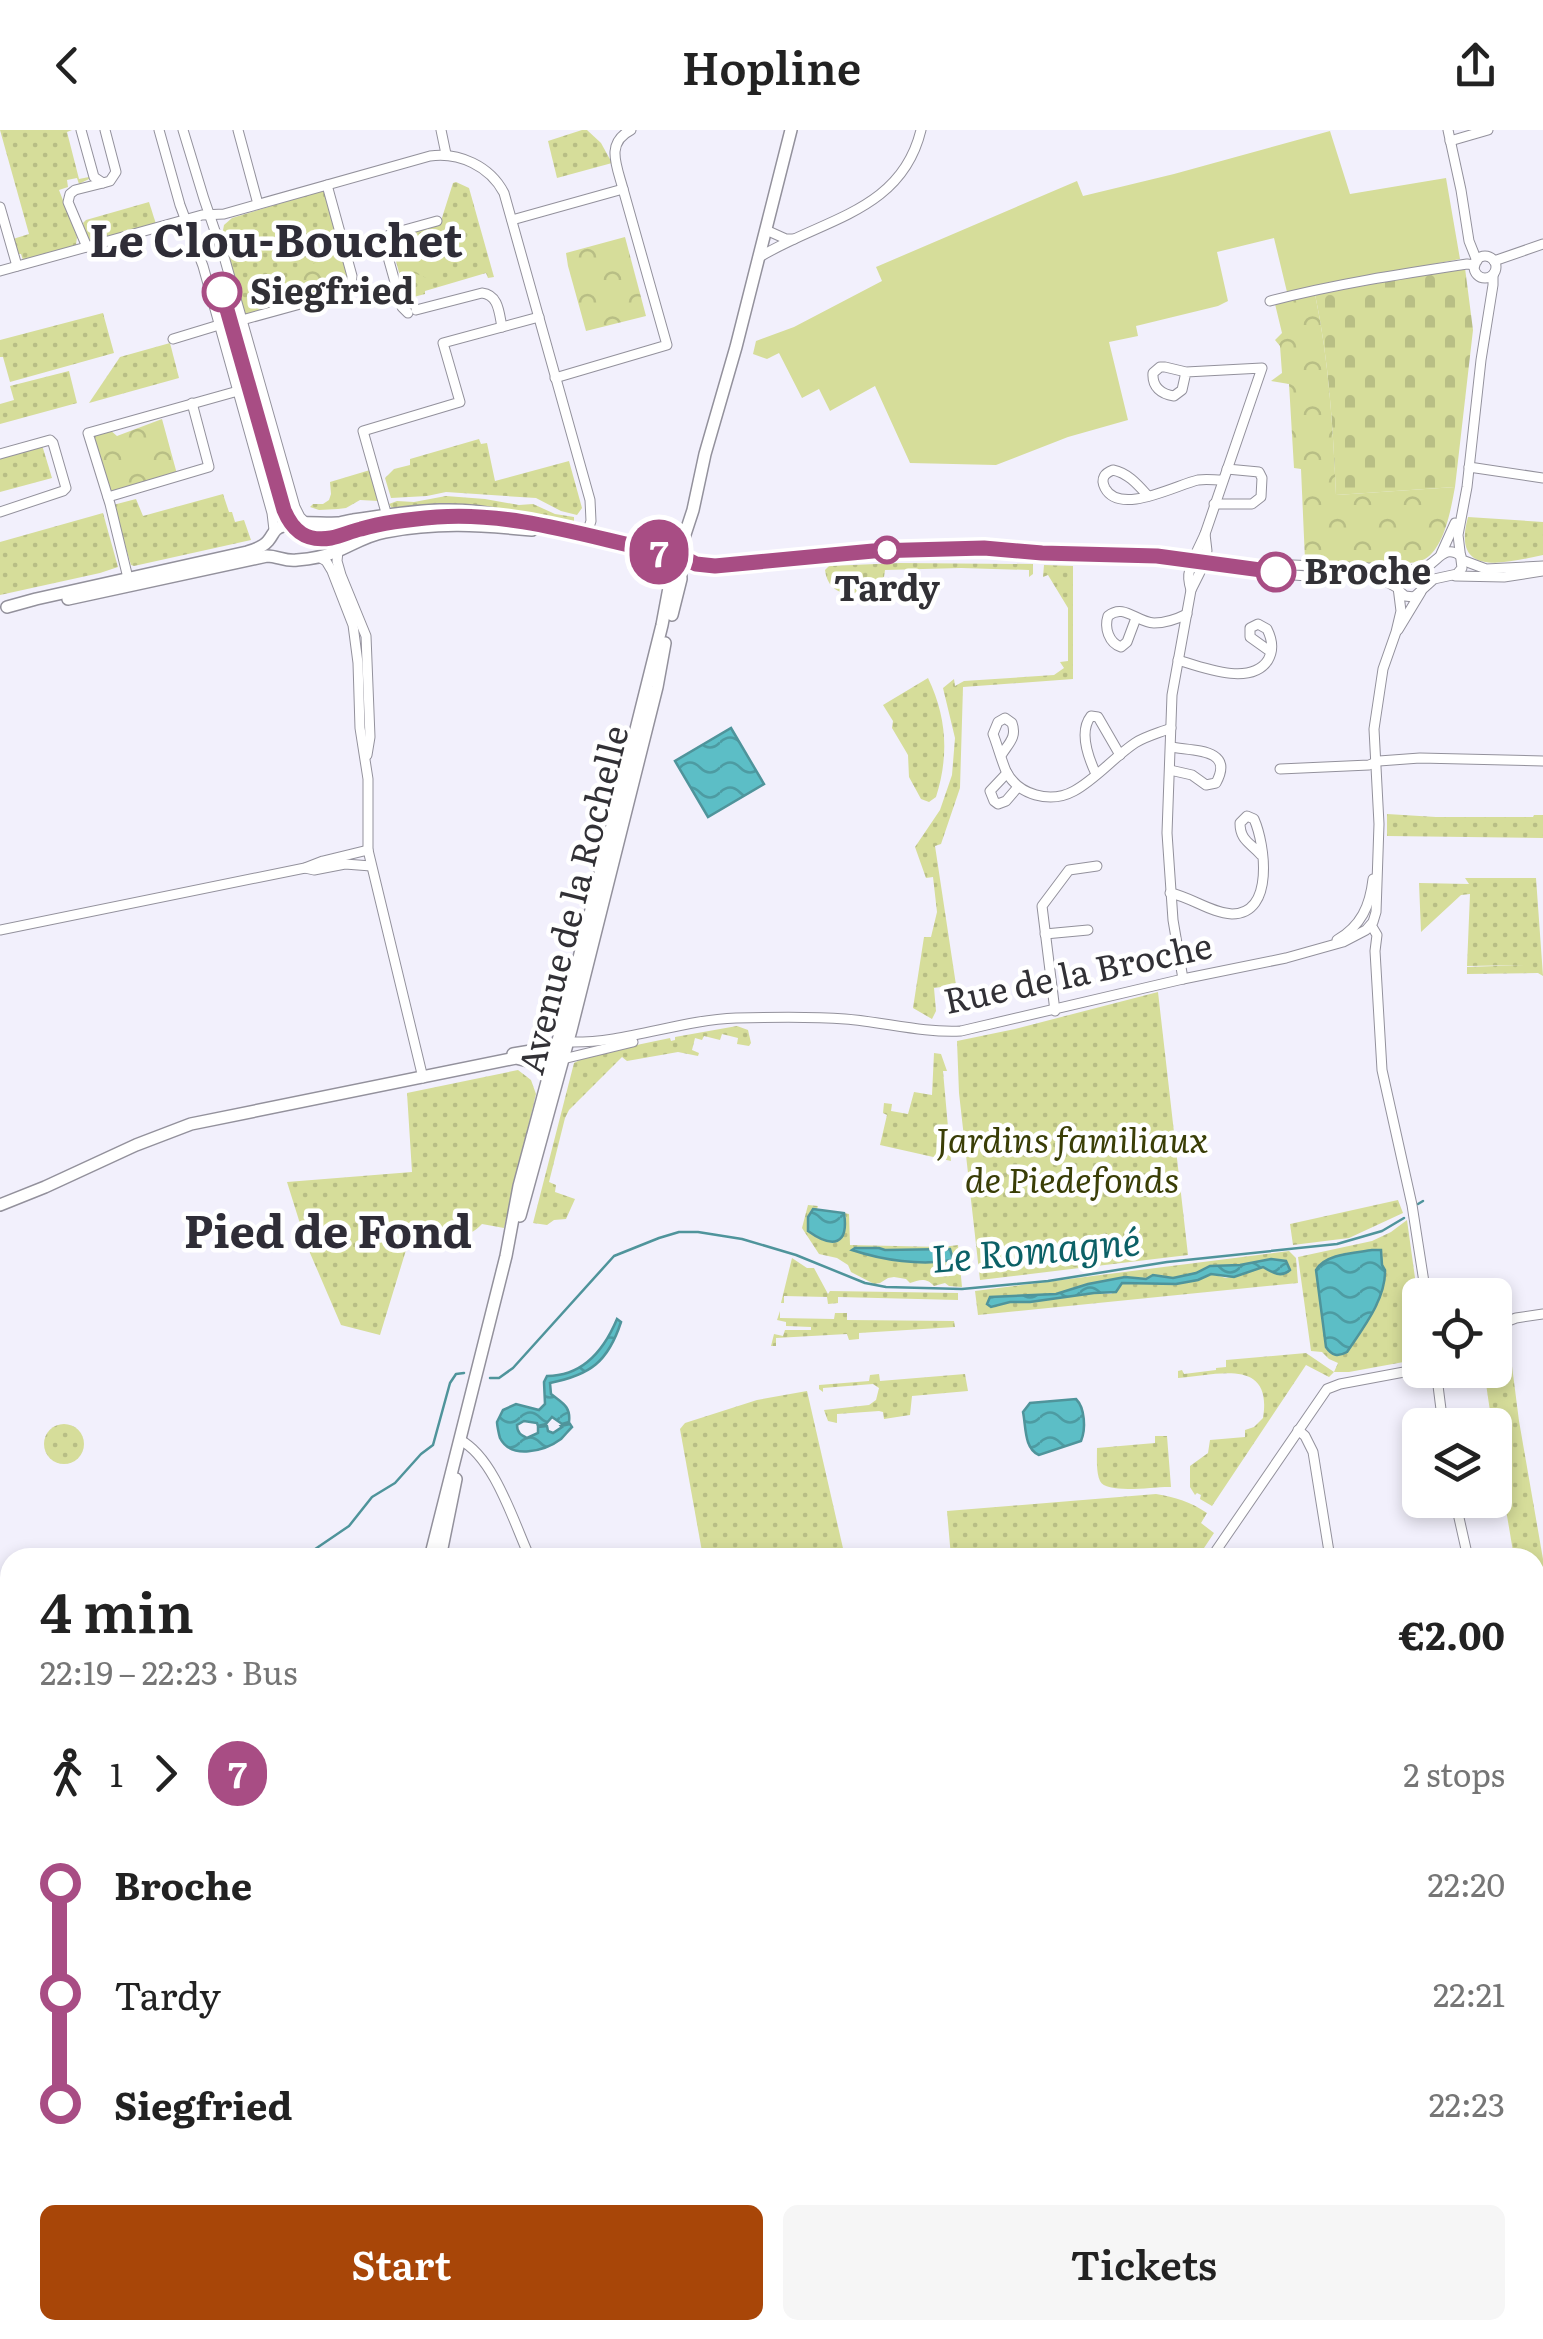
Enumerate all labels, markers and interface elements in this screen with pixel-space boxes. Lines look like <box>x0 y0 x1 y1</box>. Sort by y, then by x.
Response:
text: Hopline <box>682 32 861 99</box>
icon: back <box>40 38 95 93</box>
icon: share <box>1448 38 1503 93</box>
district label: Le Clou-Bouchet <box>89 204 463 271</box>
place label: Siegfried <box>250 263 414 315</box>
marker: Siegfried <box>203 273 241 311</box>
line badge: 7 <box>626 520 692 584</box>
text: 7 <box>649 526 669 578</box>
marker: Tardy <box>874 537 900 563</box>
place label: Broche <box>1304 543 1431 595</box>
marker: Broche <box>1257 553 1295 591</box>
place label: Tardy <box>834 560 941 612</box>
street label: Avenue de la Rochelle <box>503 719 640 1079</box>
street label: Rue de la Broche <box>938 917 1216 1025</box>
park label: Jardins familiaux de Piedefonds <box>936 1112 1209 1204</box>
district label: Pied de Fond <box>184 1195 472 1262</box>
water label: Le Romagné <box>929 1210 1143 1285</box>
map controls <box>1402 1278 1512 1518</box>
button: locate <box>1402 1278 1512 1388</box>
button: layers <box>1402 1408 1512 1518</box>
text: 4 min <box>40 1568 194 1650</box>
text: €2.00 <box>1399 1605 1505 1662</box>
text: 22:19 – 22:23 · Bus <box>40 1647 297 1695</box>
icon: walk <box>40 1746 95 1801</box>
icon: forward <box>138 1746 193 1801</box>
text: 7 <box>228 1747 247 1799</box>
text: 1 <box>110 1749 123 1797</box>
text: 2 stops <box>1403 1749 1505 1797</box>
text: Broche <box>114 1855 252 1912</box>
text: 22:20 <box>1427 1859 1505 1907</box>
text: Tardy <box>114 1965 221 2022</box>
text: 22:21 <box>1433 1969 1505 2017</box>
text: Siegfried <box>114 2075 293 2132</box>
text: 22:23 <box>1429 2079 1505 2127</box>
button: Start <box>40 2205 763 2320</box>
button: Tickets <box>783 2205 1505 2320</box>

